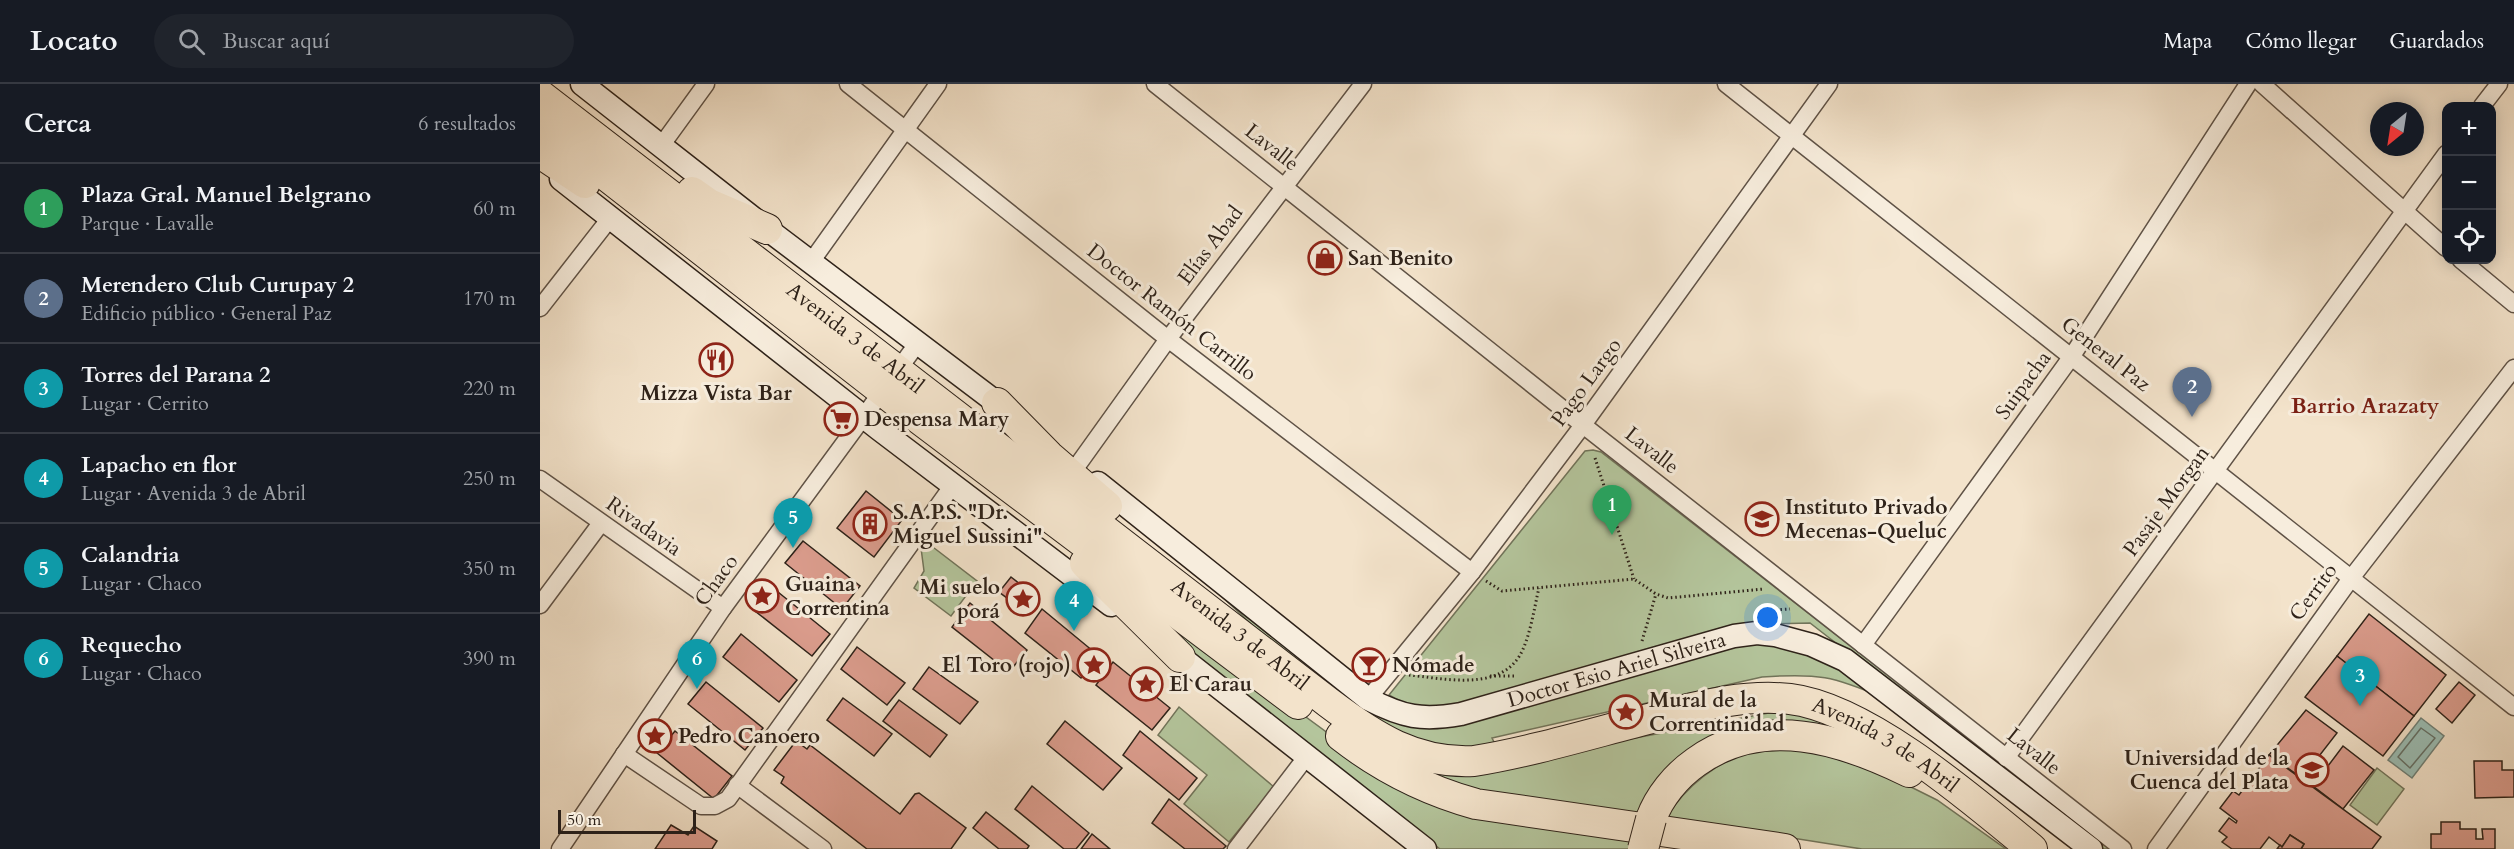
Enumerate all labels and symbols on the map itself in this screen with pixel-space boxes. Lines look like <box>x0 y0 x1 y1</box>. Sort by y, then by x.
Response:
north arrow <box>2370 102 2424 156</box>
street label: Lavalle <box>1238 117 1305 178</box>
street label: Elías Abad <box>1171 200 1250 291</box>
street label: Doctor Ramón Carrillo <box>1081 237 1263 388</box>
shop icon: San Benito <box>1307 240 1343 276</box>
place label: San Benito <box>1348 244 1453 273</box>
street label: Avenida 3 de Abril <box>780 276 930 401</box>
street label: General Paz <box>2055 310 2157 399</box>
street label: Pago Largo <box>1544 332 1628 432</box>
restaurant icon: Mizza Vista Bar <box>698 342 734 378</box>
street label: Suipacha <box>1989 345 2058 426</box>
pin: 2 <box>2172 368 2212 417</box>
place label: Mizza Vista Bar <box>640 379 792 408</box>
district label: Barrio Arazaty <box>2291 391 2440 421</box>
supermarket icon: Despensa Mary <box>823 401 859 437</box>
place label: Despensa Mary <box>864 405 1009 434</box>
street label: Lavalle <box>1618 420 1685 481</box>
street label: Pasaje Morgan <box>2116 440 2216 563</box>
pin: 1 <box>1592 486 1632 535</box>
street label: Rivadavia <box>600 490 687 563</box>
place label: Instituto Privado Mecenas-Queluc <box>1785 493 1947 546</box>
pin: 5 <box>774 498 812 548</box>
place label: S.A.P.S. "Dr. Miguel Sussini" <box>893 498 1042 551</box>
school or university icon: Instituto Privado Mecenas-Queluc <box>1744 501 1780 537</box>
building icon: S.A.P.S. "Dr. Miguel Sussini" <box>852 506 888 542</box>
street label: Chaco <box>688 548 745 612</box>
street label: Cerrito <box>2283 558 2344 627</box>
place label: Guaina Correntina <box>785 570 890 623</box>
place label: Mi suelo porá <box>919 573 1001 626</box>
street label: Avenida 3 de Abril <box>1165 573 1315 697</box>
place icon: Guaina Correntina <box>744 578 780 614</box>
place icon: Mi suelo porá <box>1005 581 1041 617</box>
pin: 4 <box>1054 582 1094 631</box>
your location <box>1753 603 1782 632</box>
street label: Doctor Esio Ariel Silveira <box>1504 625 1729 715</box>
pin: 6 <box>678 640 716 689</box>
place icon: El Toro (rojo) <box>1076 647 1112 683</box>
bar icon: Nómade <box>1351 647 1387 683</box>
place label: El Toro (rojo) <box>942 651 1071 680</box>
place label: Nómade <box>1392 651 1475 680</box>
pin: 3 <box>2340 656 2380 706</box>
place icon: El Carau <box>1128 666 1164 702</box>
place label: El Carau <box>1169 670 1252 699</box>
place label: Mural de la Correntinidad <box>1649 686 1784 739</box>
street label: Avenida 3 de Abril <box>1808 690 1965 799</box>
place icon: Mural de la Correntinidad <box>1608 694 1644 730</box>
place icon: Pedro Canoero <box>637 718 673 754</box>
street label: Lavalle <box>2000 721 2067 782</box>
place label: Pedro Canoero <box>678 722 820 751</box>
place label: Universidad de la Cuenca del Plata <box>2124 744 2290 797</box>
school or university icon: Universidad de la Cuenca del Plata <box>2294 752 2330 788</box>
scale bar <box>558 807 696 834</box>

